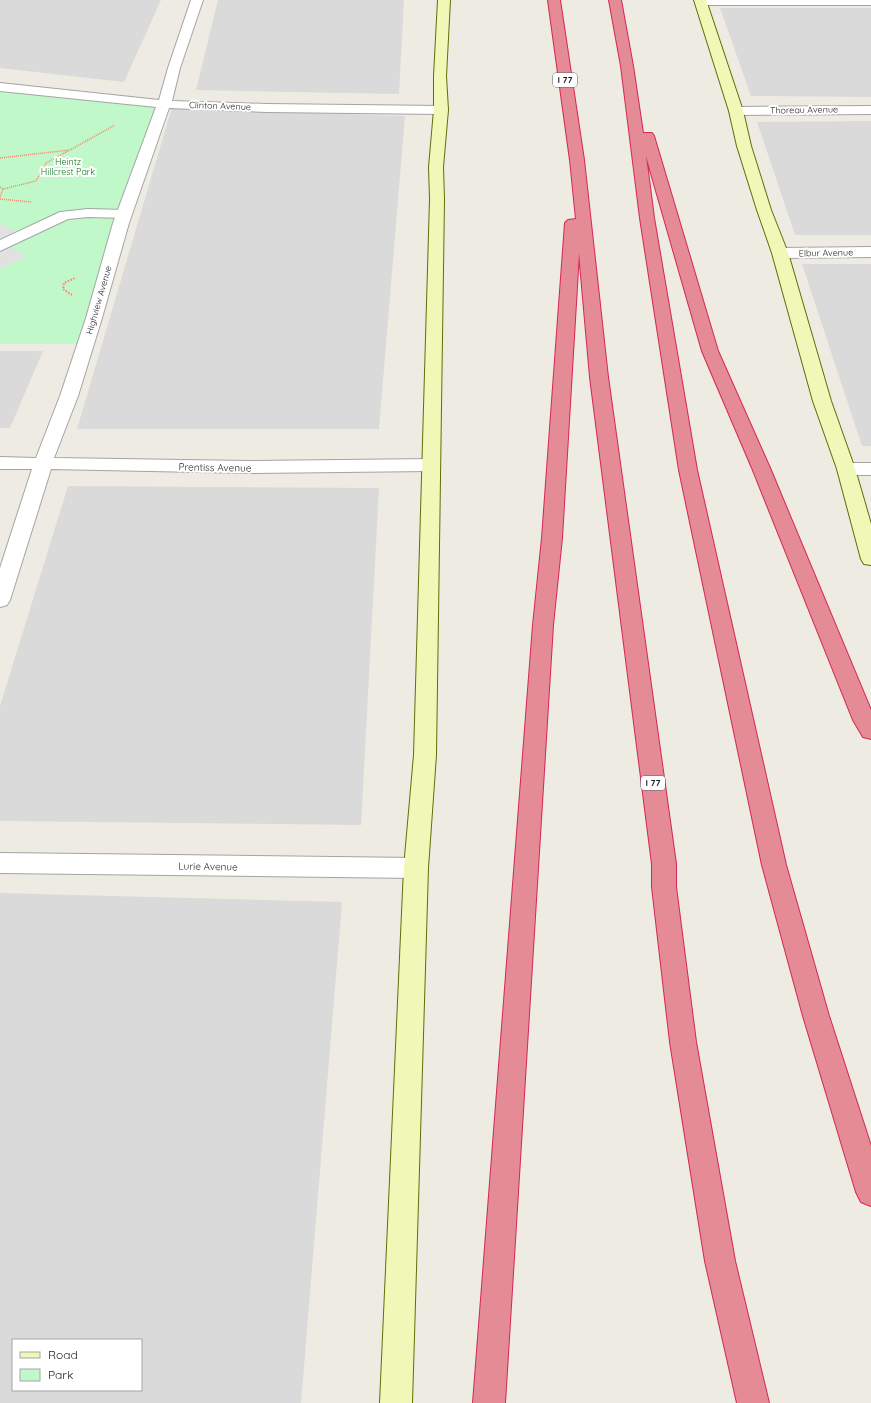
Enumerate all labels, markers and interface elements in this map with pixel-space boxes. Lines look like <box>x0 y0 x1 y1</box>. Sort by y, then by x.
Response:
road number: I 77 <box>553 73 577 87</box>
street label: Clinton Avenue <box>189 99 251 112</box>
street label: Thoreau Avenue <box>770 103 838 116</box>
park label: Heintz Hillcrest Park <box>41 156 95 177</box>
street label: Elbur Avenue <box>799 247 853 258</box>
street label: Highview Avenue <box>83 264 114 335</box>
street label: Prentiss Avenue <box>178 460 252 475</box>
road number: I 77 <box>641 776 665 790</box>
street label: Lurie Avenue <box>178 859 238 874</box>
legend <box>12 1339 142 1391</box>
text: Road <box>48 1347 78 1362</box>
text: Park <box>48 1367 73 1382</box>

